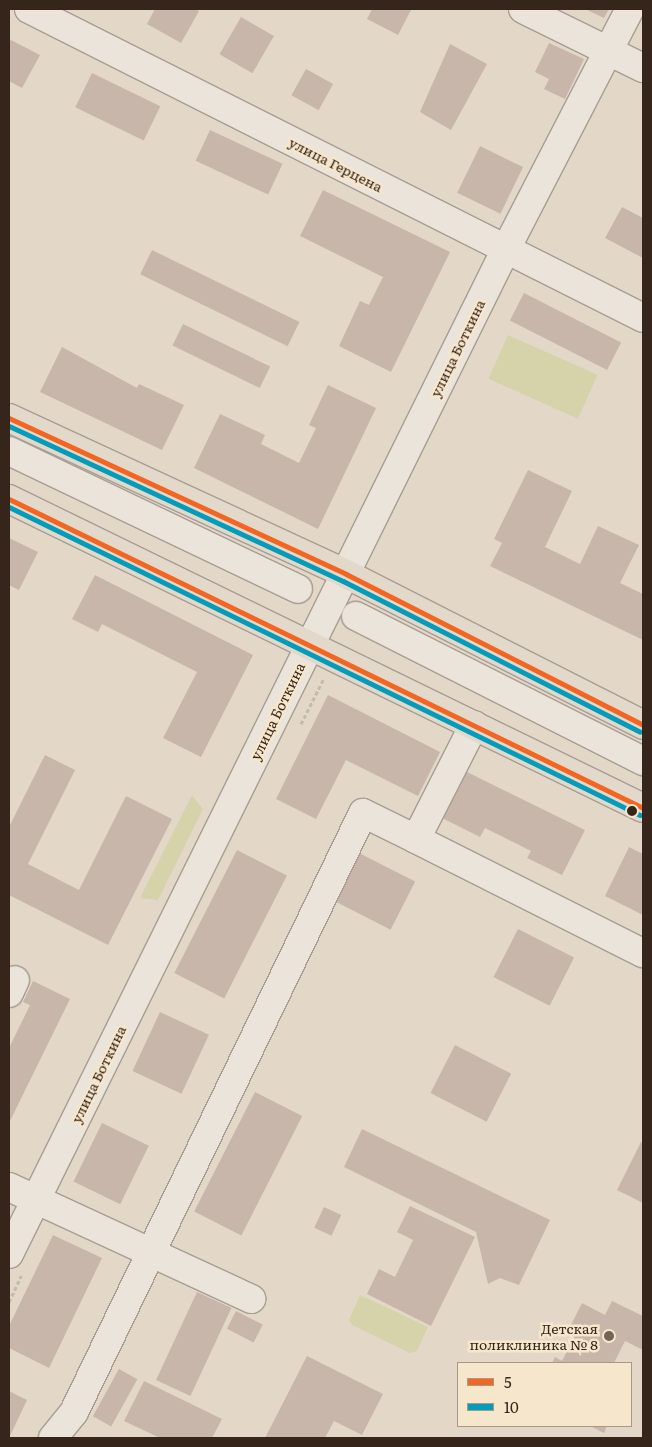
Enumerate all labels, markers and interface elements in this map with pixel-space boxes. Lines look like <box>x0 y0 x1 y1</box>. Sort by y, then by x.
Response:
street label: улица Герцена <box>286 133 386 195</box>
street label: улица Боткина <box>426 297 488 399</box>
street label: улица Боткина <box>246 660 308 762</box>
unlabelled marker <box>627 806 637 816</box>
street label: улица Боткина <box>67 1023 129 1125</box>
place label: Детская поликлиника № 8 <box>470 1320 598 1352</box>
marker: Детская поликлиника № 8 <box>602 1329 616 1343</box>
legend <box>457 1362 632 1427</box>
text: 5 <box>504 1370 512 1393</box>
text: 10 <box>504 1395 519 1418</box>

